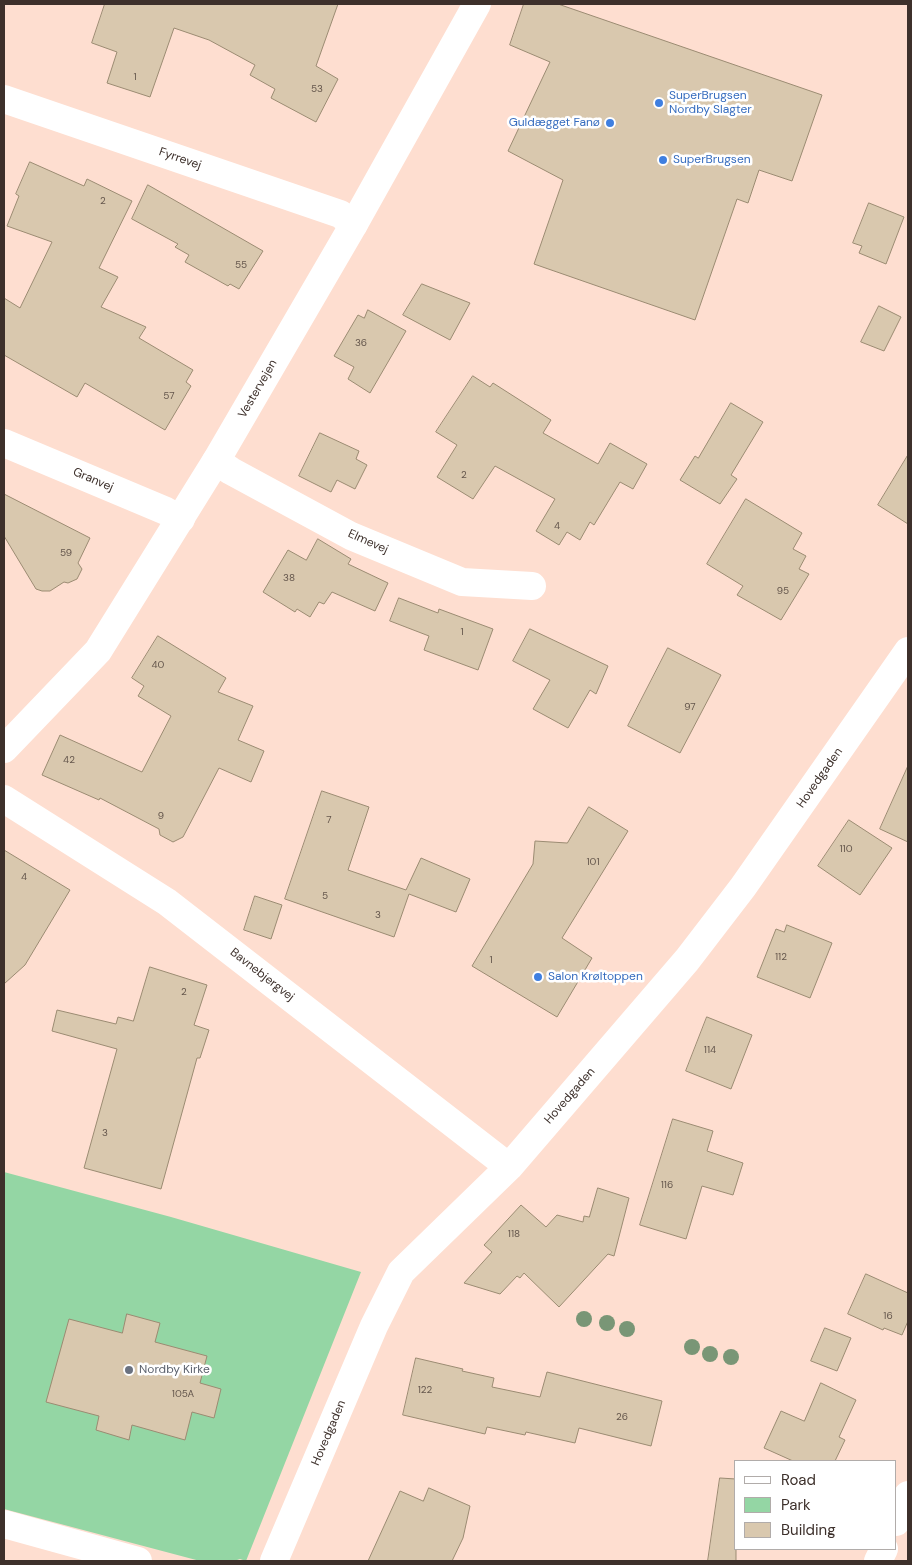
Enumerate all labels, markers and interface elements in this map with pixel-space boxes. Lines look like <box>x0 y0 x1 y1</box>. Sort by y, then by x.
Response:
house number: 1 <box>133 71 137 83</box>
house number: 53 <box>311 83 323 95</box>
place label: SuperBrugsen Nordby Slagter <box>669 89 752 117</box>
marker: SuperBrugsen Nordby Slagter <box>653 97 665 109</box>
place label: Guldægget Fanø <box>509 116 600 130</box>
marker: Guldægget Fanø <box>604 117 616 129</box>
street label: Fyrrevej <box>157 145 203 173</box>
place label: SuperBrugsen <box>673 153 751 167</box>
marker: SuperBrugsen <box>657 154 669 166</box>
house number: 2 <box>100 195 106 207</box>
house number: 55 <box>235 259 247 271</box>
house number: 36 <box>355 337 367 349</box>
street label: Vestervejen <box>235 357 281 421</box>
house number: 57 <box>163 390 175 402</box>
street label: Granvej <box>71 465 115 495</box>
house number: 2 <box>461 469 467 481</box>
house number: 4 <box>554 520 560 532</box>
street label: Elmevej <box>346 527 390 557</box>
house number: 59 <box>60 547 72 559</box>
house number: 38 <box>283 572 295 584</box>
house number: 95 <box>777 585 789 597</box>
house number: 1 <box>460 626 464 638</box>
house number: 40 <box>152 659 164 671</box>
house number: 97 <box>684 701 696 713</box>
street label: Hovedgaden <box>794 745 846 811</box>
house number: 42 <box>63 754 75 766</box>
house number: 9 <box>158 810 164 822</box>
house number: 7 <box>326 814 332 826</box>
house number: 110 <box>839 843 853 855</box>
house number: 101 <box>586 856 600 868</box>
house number: 4 <box>21 871 27 883</box>
house number: 5 <box>322 890 328 902</box>
house number: 3 <box>375 909 381 921</box>
street label: Bavnebjergvej <box>227 945 297 1005</box>
house number: 112 <box>775 951 787 963</box>
house number: 1 <box>489 954 493 966</box>
place label: Salon Krøltoppen <box>548 970 643 984</box>
marker: Salon Krøltoppen <box>532 971 544 983</box>
house number: 2 <box>181 986 187 998</box>
house number: 114 <box>704 1044 716 1056</box>
street label: Hovedgaden <box>542 1065 598 1127</box>
house number: 3 <box>102 1127 108 1139</box>
house number: 116 <box>661 1179 673 1191</box>
house number: 118 <box>508 1228 520 1240</box>
house number: 16 <box>883 1310 893 1322</box>
place label: Nordby Kirke <box>139 1363 210 1377</box>
marker: Nordby Kirke <box>123 1364 135 1376</box>
house number: 122 <box>418 1384 432 1396</box>
house number: 105A <box>172 1388 194 1400</box>
street label: Hovedgaden <box>309 1398 349 1468</box>
house number: 26 <box>616 1411 628 1423</box>
legend <box>734 1460 897 1550</box>
text: Road <box>781 1470 816 1490</box>
text: Park <box>781 1495 811 1515</box>
text: Building <box>781 1520 836 1540</box>

